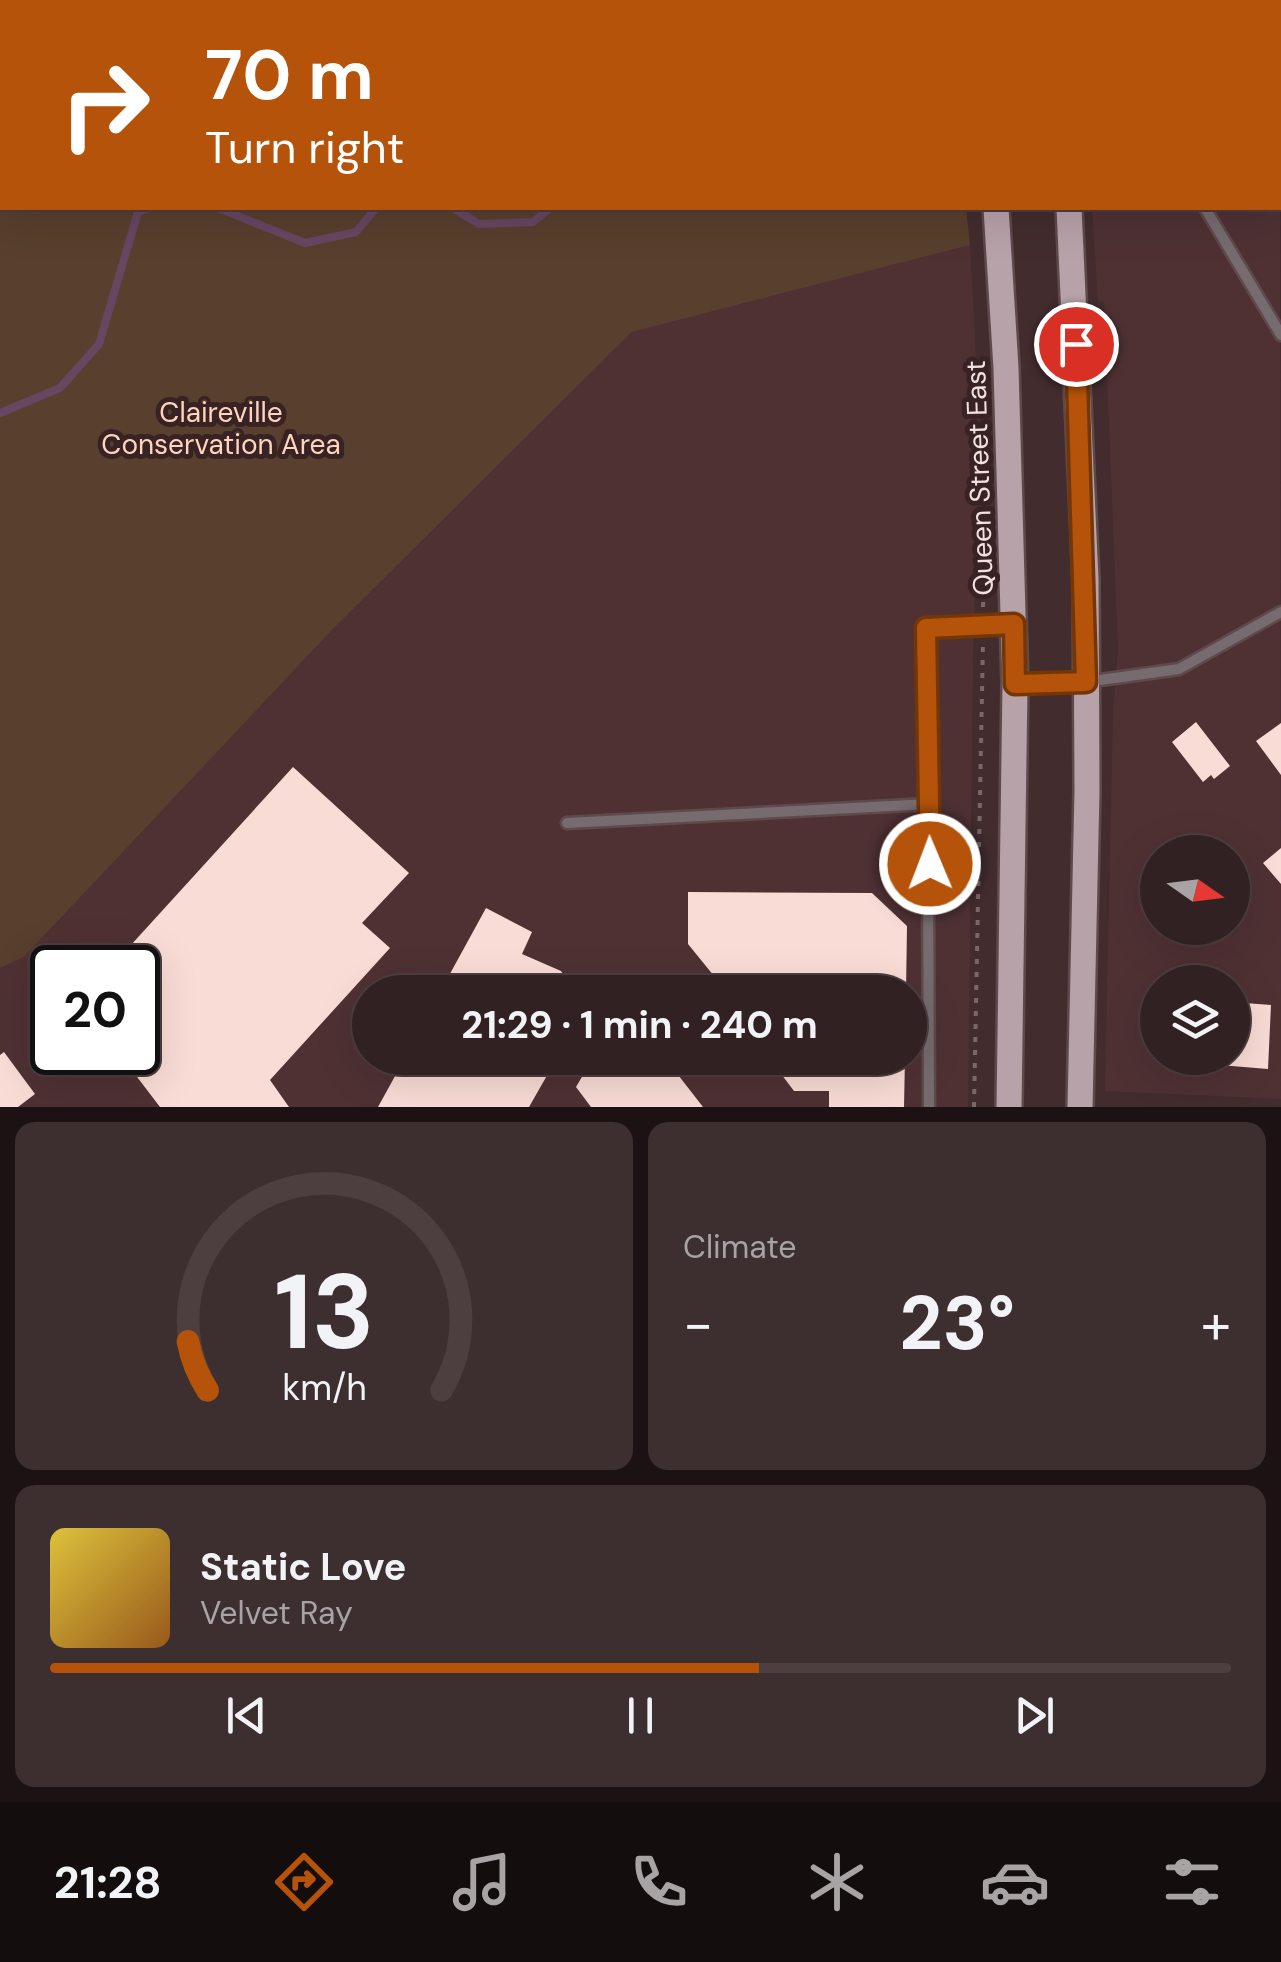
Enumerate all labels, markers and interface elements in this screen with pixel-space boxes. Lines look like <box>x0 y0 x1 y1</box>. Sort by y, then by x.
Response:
text: 70 m <box>205 30 374 121</box>
icon: right <box>40 40 170 170</box>
text: Turn right <box>205 118 404 177</box>
pin <box>1034 302 1119 387</box>
icon: arrive <box>1049 317 1104 372</box>
street label: Queen Street East <box>957 360 1002 596</box>
park label: Claireville Conservation Area <box>101 394 341 463</box>
position arrow <box>878 812 982 916</box>
north arrow <box>1140 835 1250 945</box>
map controls <box>1140 835 1250 1075</box>
speed limit sign: 20 <box>30 945 160 1075</box>
button: layers <box>1140 965 1250 1075</box>
text: 21:29 · 1 min · 240 m <box>461 1000 818 1050</box>
text: Climate <box>683 1226 797 1268</box>
text: 13 <box>274 1245 374 1380</box>
text: 23° <box>899 1275 1015 1372</box>
text: − <box>683 1288 713 1360</box>
text: + <box>1201 1288 1231 1360</box>
text: km/h <box>282 1365 366 1411</box>
text: Static Love <box>200 1542 406 1592</box>
text: Velvet Ray <box>200 1592 353 1634</box>
icon: previous <box>219 1688 274 1743</box>
icon: pause <box>613 1688 668 1743</box>
icon: next <box>1007 1688 1062 1743</box>
icon: directions <box>269 1847 339 1917</box>
icon: music <box>447 1847 517 1917</box>
icon: phone <box>624 1847 694 1917</box>
icon: climate <box>802 1847 872 1917</box>
icon: car <box>980 1847 1050 1917</box>
icon: filters <box>1157 1847 1227 1917</box>
text: 21:28 <box>54 1853 162 1912</box>

